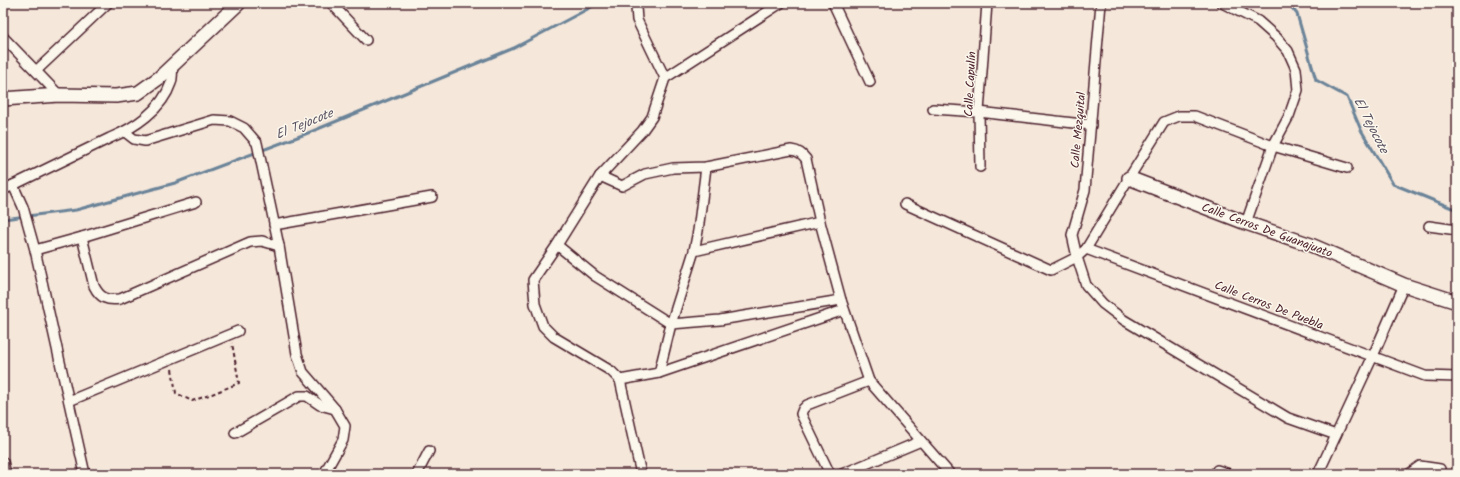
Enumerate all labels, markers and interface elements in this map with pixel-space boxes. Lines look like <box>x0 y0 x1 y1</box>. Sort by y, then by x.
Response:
street label: Calle Capulín <box>959 51 982 117</box>
street label: Calle Mezquital <box>1066 91 1091 169</box>
water label: El Tejocote <box>1348 94 1394 158</box>
water label: El Tejocote <box>273 103 338 145</box>
street label: Calle Cerros De Guanajuato <box>1199 198 1335 263</box>
street label: Calle Cerros De Puebla <box>1212 276 1326 335</box>

